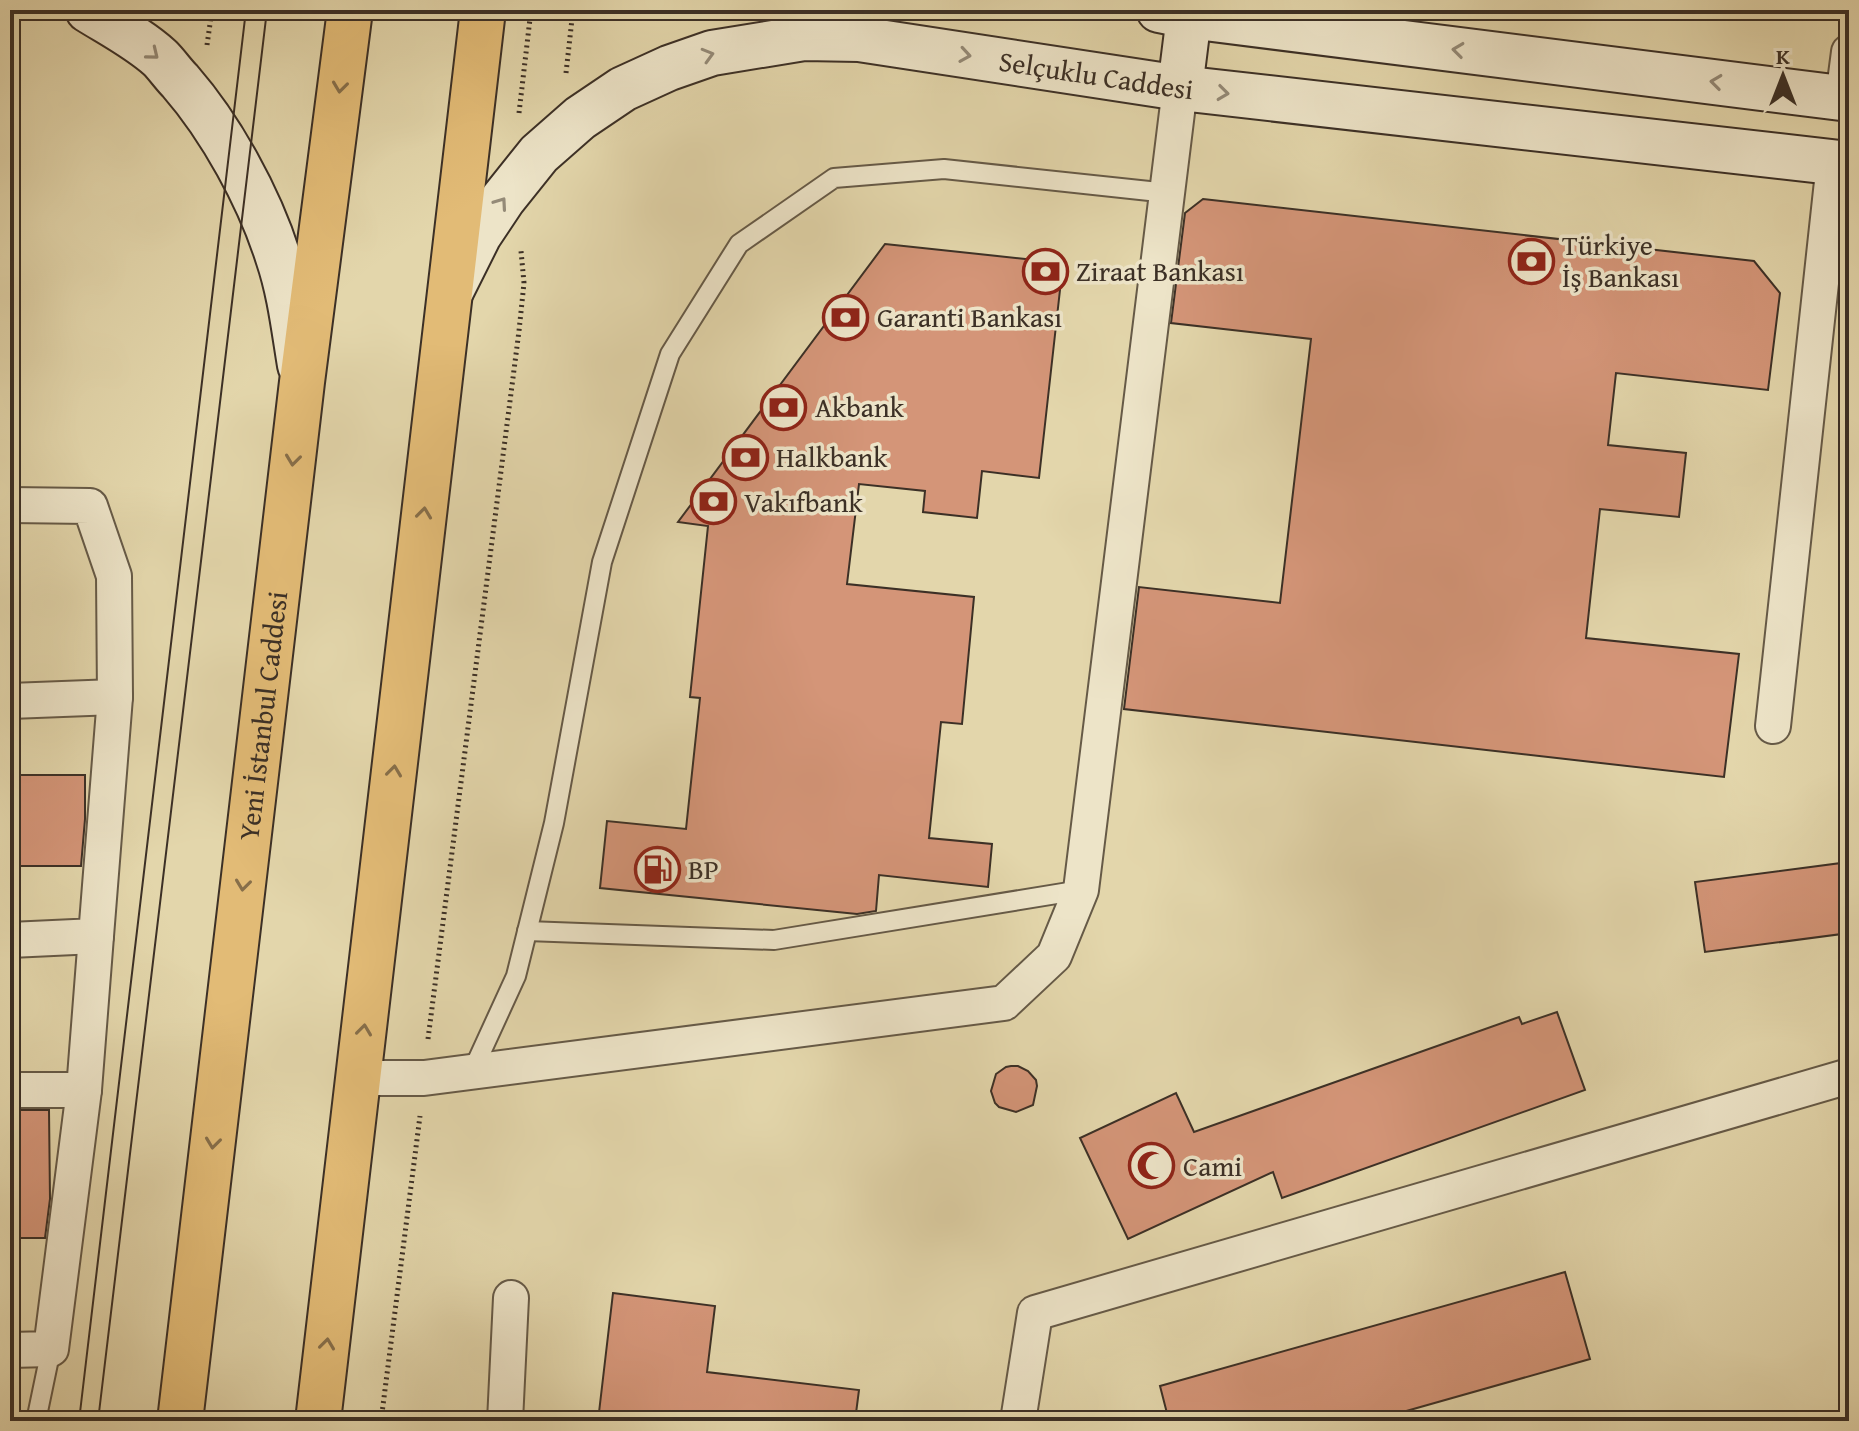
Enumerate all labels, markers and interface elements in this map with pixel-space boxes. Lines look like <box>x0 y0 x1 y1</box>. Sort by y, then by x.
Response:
north arrow <box>1743 36 1823 116</box>
street label: Selçuklu Caddesi <box>996 40 1196 109</box>
text: K <box>1776 40 1790 72</box>
one-way arrow <box>1451 42 1465 59</box>
one-way arrow <box>144 44 158 59</box>
one-way arrow <box>958 46 972 63</box>
one-way arrow <box>701 48 715 64</box>
one-way arrow <box>1709 74 1722 91</box>
one-way arrow <box>332 80 349 94</box>
one-way arrow <box>1216 84 1229 101</box>
one-way arrow <box>491 197 506 211</box>
place label: Türkiye İş Bankası <box>1562 224 1679 297</box>
bank icon: Türkiye İş Bankası <box>1507 237 1555 285</box>
bank icon: Ziraat Bankası <box>1021 247 1069 295</box>
place label: Ziraat Bankası <box>1076 250 1244 291</box>
bank icon: Garanti Bankası <box>822 293 870 341</box>
place label: Garanti Bankası <box>877 296 1062 337</box>
bank icon: Akbank <box>760 383 808 431</box>
place label: Akbank <box>815 386 905 427</box>
bank icon: Halkbank <box>721 433 769 481</box>
place label: Halkbank <box>776 436 888 477</box>
one-way arrow <box>285 453 302 466</box>
bank icon: Vakıfbank <box>689 478 737 526</box>
place label: Vakıfbank <box>744 481 863 522</box>
one-way arrow <box>415 506 432 519</box>
street label: Yeni İstanbul Caddesi <box>227 589 297 843</box>
one-way arrow <box>385 764 402 777</box>
fuel station icon: BP <box>633 845 681 893</box>
place label: BP <box>688 848 719 889</box>
one-way arrow <box>235 878 252 891</box>
one-way arrow <box>355 1023 372 1036</box>
one-way arrow <box>204 1137 221 1150</box>
mosque icon: Cami <box>1128 1142 1176 1190</box>
place label: Cami <box>1183 1145 1242 1186</box>
one-way arrow <box>318 1337 335 1350</box>

